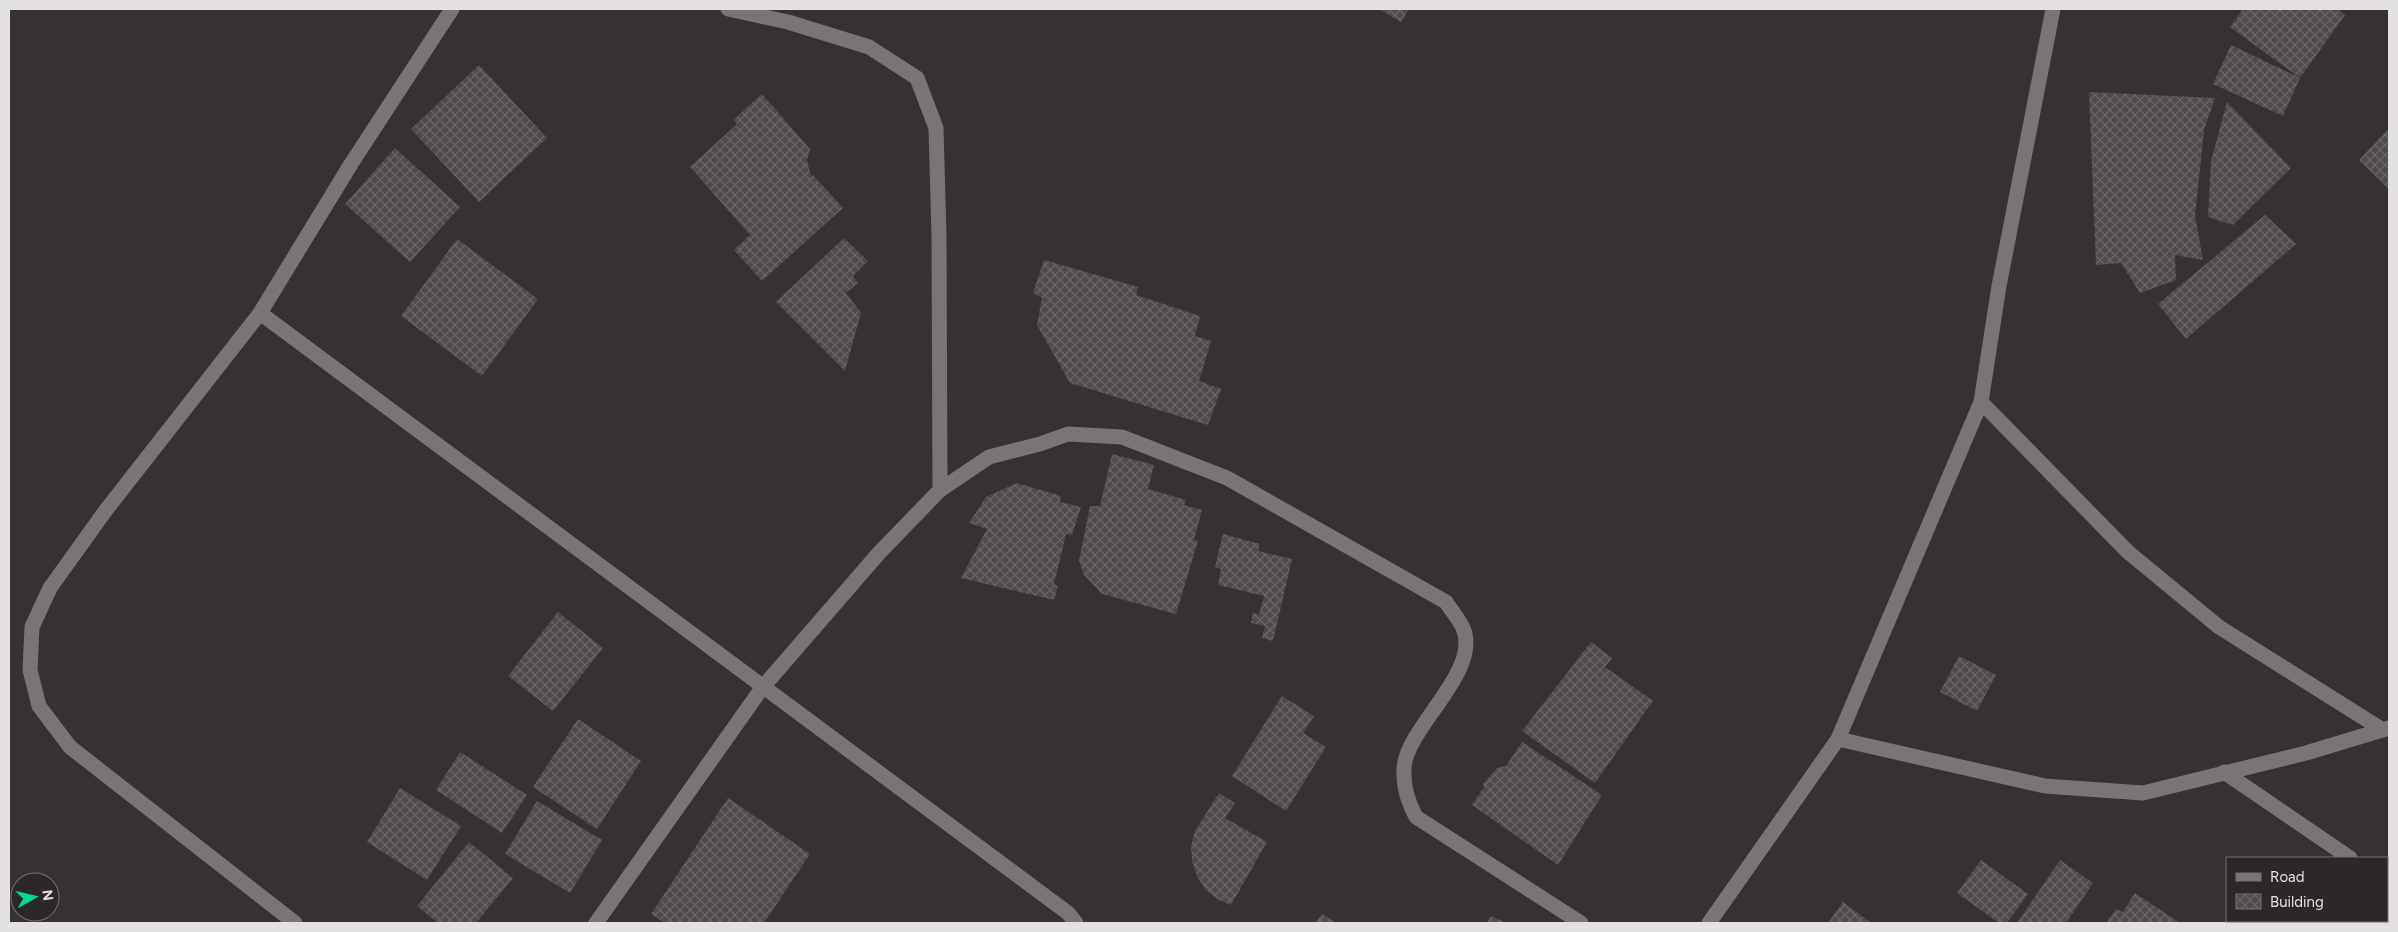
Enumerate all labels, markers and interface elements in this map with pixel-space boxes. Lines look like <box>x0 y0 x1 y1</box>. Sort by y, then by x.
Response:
legend <box>2226 857 2388 922</box>
text: Road <box>2270 868 2305 886</box>
north arrow <box>10 872 60 922</box>
text: N <box>38 889 57 902</box>
text: Building <box>2270 893 2324 911</box>

